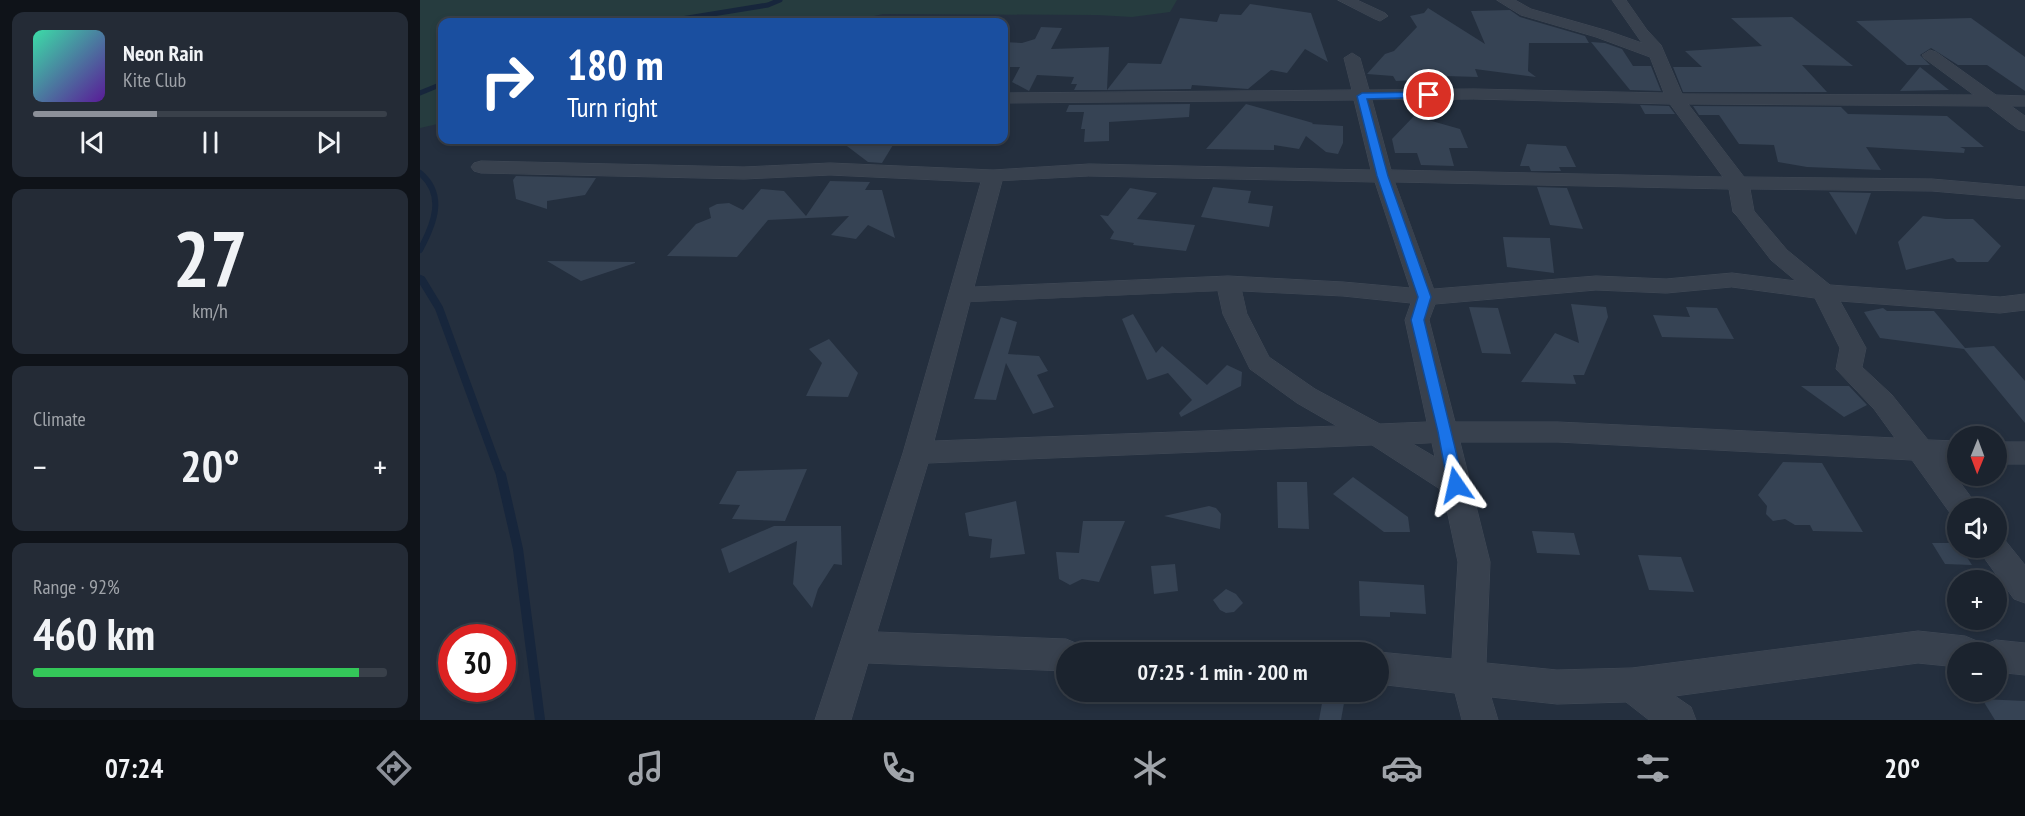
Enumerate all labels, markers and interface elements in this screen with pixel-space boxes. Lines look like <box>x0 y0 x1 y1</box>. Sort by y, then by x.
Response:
text: 180 m <box>567 37 664 92</box>
text: Neon Rain <box>123 39 203 67</box>
icon: right <box>468 42 546 120</box>
text: Kite Club <box>123 67 186 93</box>
pin <box>1403 69 1454 120</box>
icon: arrive <box>1412 78 1445 111</box>
text: Turn right <box>567 90 658 124</box>
icon: previous <box>76 126 109 159</box>
icon: pause <box>194 126 227 159</box>
icon: next <box>312 126 345 159</box>
text: 27 <box>173 208 247 309</box>
text: km/h <box>192 298 228 324</box>
text: Climate <box>33 406 86 432</box>
north arrow <box>1947 426 2007 486</box>
map controls <box>1947 426 2007 702</box>
text: 20° <box>180 436 240 494</box>
text: − <box>33 445 47 488</box>
text: + <box>373 445 387 488</box>
position arrow <box>1424 453 1488 517</box>
button: sound <box>1947 498 2007 558</box>
button: + <box>1947 570 2007 630</box>
text: Range · 92% <box>33 574 120 600</box>
text: 460 km <box>33 604 155 662</box>
speed limit sign: 30 <box>438 624 516 702</box>
button: − <box>1947 642 2007 702</box>
text: 07:25 · 1 min · 200 m <box>1137 658 1308 686</box>
icon: directions <box>373 747 415 789</box>
icon: music <box>625 747 667 789</box>
icon: phone <box>877 747 919 789</box>
icon: climate <box>1129 747 1171 789</box>
icon: car <box>1381 747 1423 789</box>
icon: filters <box>1632 747 1674 789</box>
text: 07:24 <box>105 751 163 785</box>
text: 20° <box>1884 751 1920 785</box>

